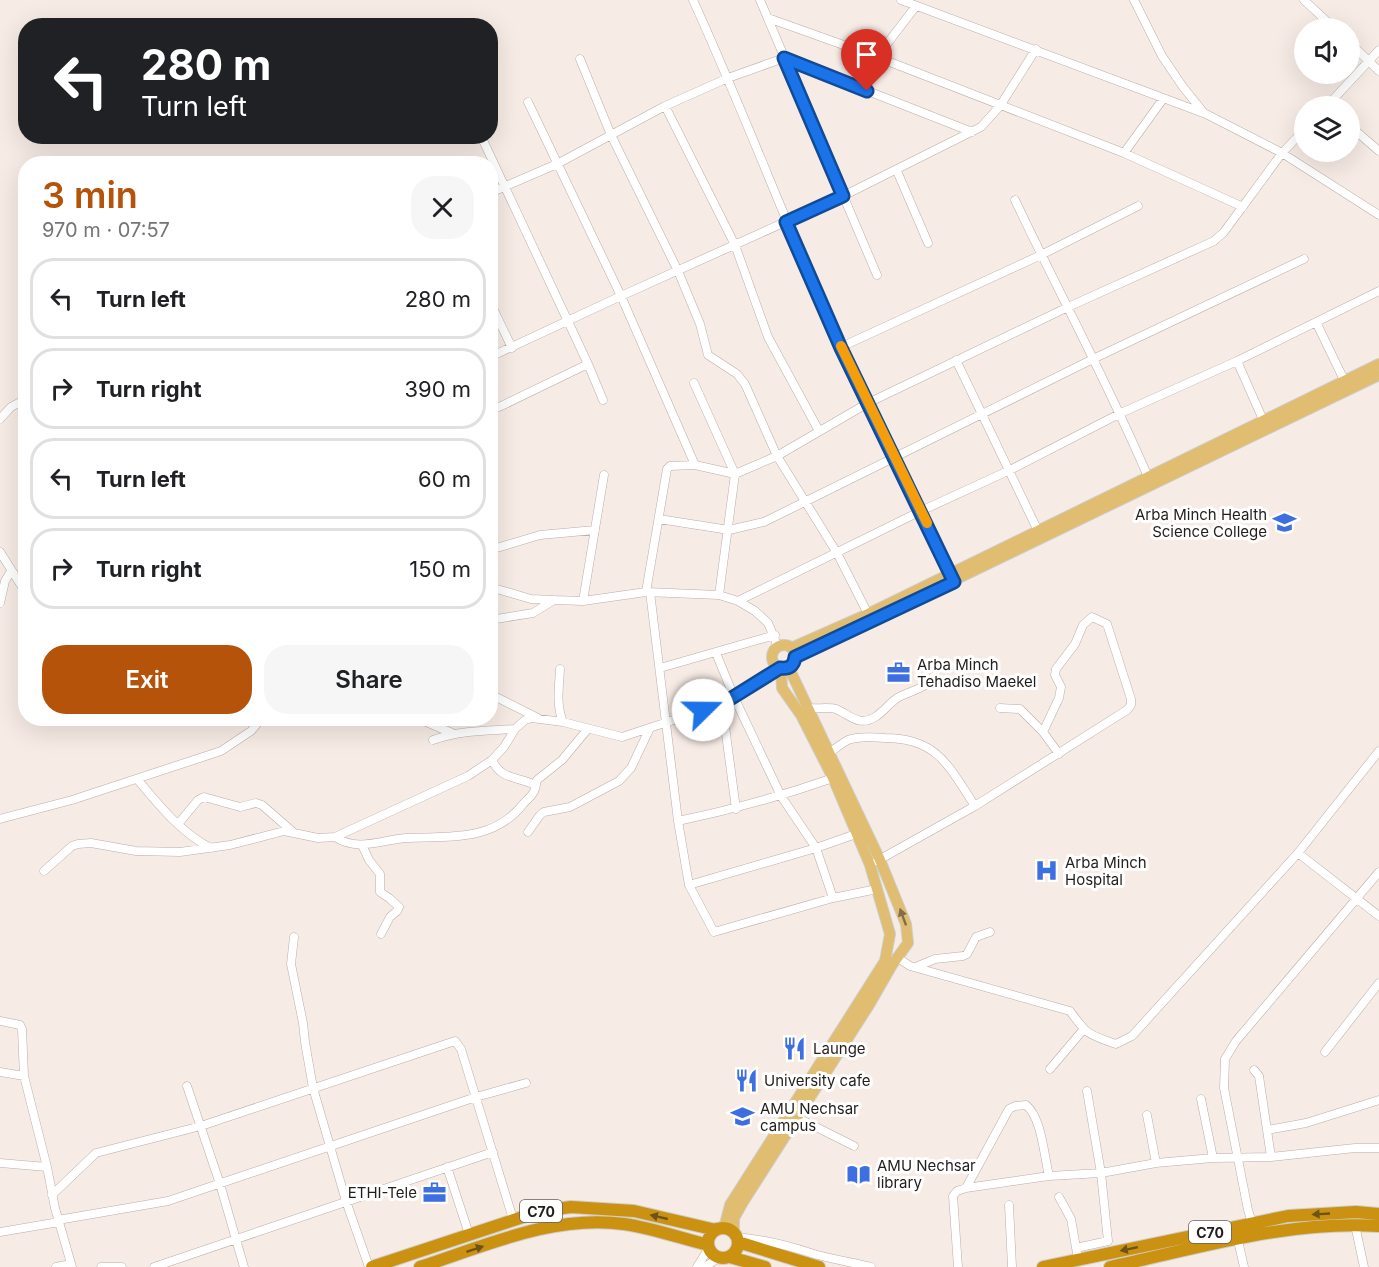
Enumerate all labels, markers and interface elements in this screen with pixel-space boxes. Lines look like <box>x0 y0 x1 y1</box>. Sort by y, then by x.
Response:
map controls <box>1294 18 1360 162</box>
button: sound <box>1294 18 1360 84</box>
pin <box>841 29 892 91</box>
icon: arrive <box>850 38 883 71</box>
text: 280 m <box>141 39 271 90</box>
icon: left <box>42 42 120 120</box>
text: Turn left <box>141 90 247 123</box>
button: layers <box>1294 96 1360 162</box>
text: 3 min <box>42 173 138 217</box>
button: close <box>411 176 474 239</box>
text: 970 m · 07:57 <box>42 218 170 242</box>
icon: left <box>45 282 78 315</box>
text: Turn left <box>96 286 186 312</box>
text: 280 m <box>405 286 471 312</box>
icon: right <box>45 372 78 405</box>
text: Turn right <box>96 376 202 402</box>
text: 390 m <box>404 376 471 402</box>
icon: left <box>45 462 78 495</box>
text: Turn left <box>96 466 186 492</box>
text: 60 m <box>418 466 471 492</box>
place label: Arba Minch Health Science College <box>1135 505 1267 541</box>
school or university icon: Arba Minch Health Science College <box>1272 510 1298 536</box>
icon: right <box>45 552 78 585</box>
text: Turn right <box>96 556 202 582</box>
text: 150 m <box>409 556 471 582</box>
button: Exit <box>42 645 252 714</box>
button: Share <box>264 645 474 714</box>
place label: Arba Minch Tehadiso Maekel <box>917 655 1037 691</box>
office icon: Arba Minch Tehadiso Maekel <box>886 660 912 686</box>
position arrow <box>671 678 735 742</box>
place label: Arba Minch Hospital <box>1065 853 1147 889</box>
hospital icon: Arba Minch Hospital <box>1034 858 1060 884</box>
one-way arrow <box>897 908 907 926</box>
restaurant icon: Launge <box>782 1035 808 1061</box>
place label: Launge <box>813 1039 866 1058</box>
restaurant icon: University cafe <box>733 1067 759 1093</box>
place label: University cafe <box>764 1071 871 1090</box>
place label: AMU Nechsar campus <box>760 1099 859 1135</box>
school or university icon: AMU Nechsar campus <box>729 1104 755 1130</box>
place label: AMU Nechsar library <box>877 1156 976 1192</box>
library icon: AMU Nechsar library <box>846 1161 872 1187</box>
office icon: ETHI-Tele <box>422 1179 448 1205</box>
place label: ETHI-Tele <box>348 1183 417 1202</box>
road number: C70 <box>520 1200 562 1222</box>
one-way arrow <box>1311 1209 1330 1218</box>
one-way arrow <box>650 1211 668 1221</box>
road number: C70 <box>1189 1221 1231 1243</box>
one-way arrow <box>466 1244 484 1253</box>
one-way arrow <box>1119 1245 1138 1254</box>

